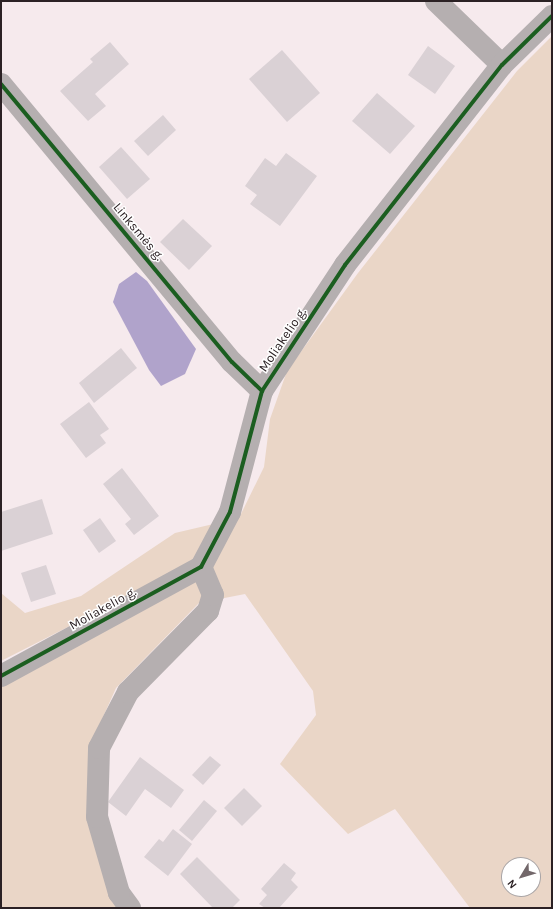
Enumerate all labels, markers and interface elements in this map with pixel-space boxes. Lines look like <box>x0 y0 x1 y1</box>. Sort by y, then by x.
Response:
street label: Linksmės g. <box>109 200 167 264</box>
street label: Moliakelio g. <box>256 305 310 375</box>
street label: Moliakelio g. <box>67 584 139 634</box>
north arrow <box>501 857 541 897</box>
text: N <box>504 877 519 891</box>

